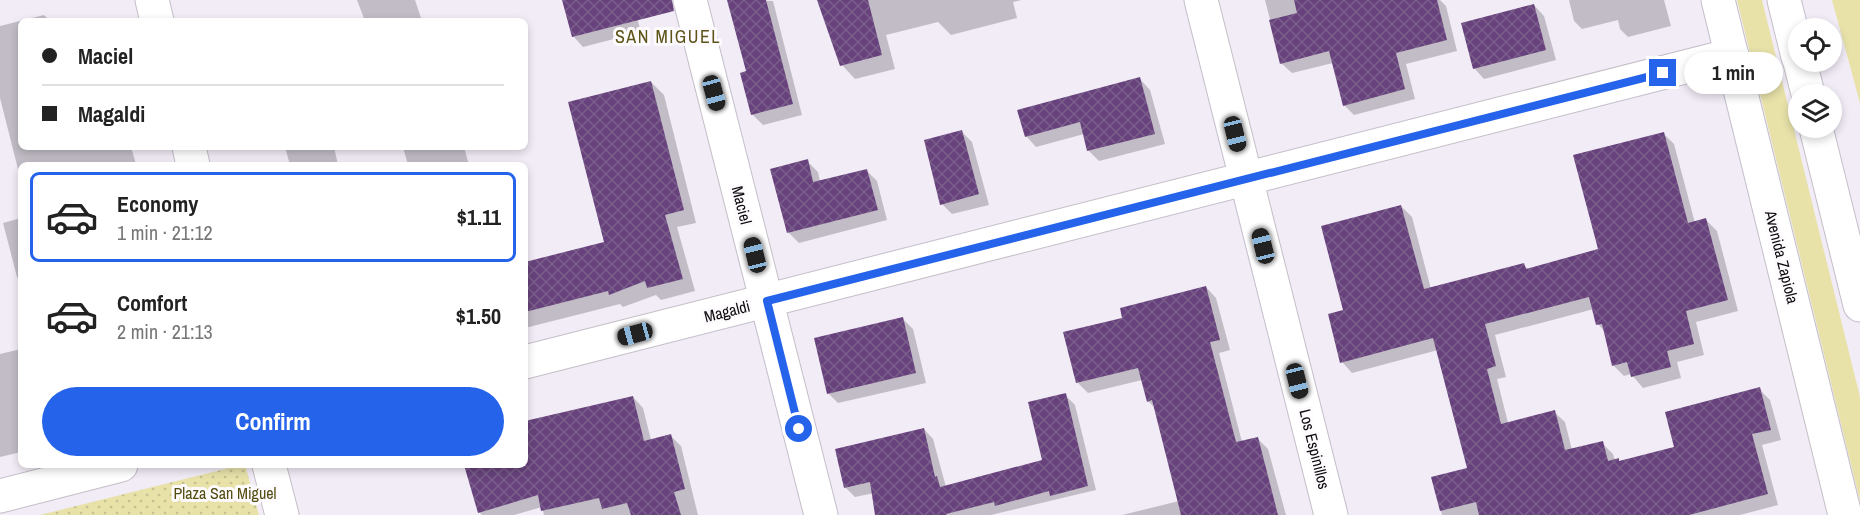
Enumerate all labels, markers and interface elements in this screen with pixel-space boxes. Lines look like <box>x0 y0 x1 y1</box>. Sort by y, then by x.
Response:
map controls <box>1788 18 1842 138</box>
button: locate <box>1788 18 1842 72</box>
district label: SAN MIGUEL <box>615 24 721 49</box>
text: Maciel <box>78 41 133 71</box>
callout: 1 min <box>1684 52 1783 94</box>
route end <box>1649 59 1676 86</box>
text: 1 min <box>1712 59 1755 86</box>
car <box>701 73 727 113</box>
button: layers <box>1788 84 1842 138</box>
text: Magaldi <box>78 99 145 129</box>
car <box>1222 114 1248 154</box>
street label: Maciel <box>727 184 757 226</box>
text: Economy <box>117 189 198 219</box>
icon: car <box>45 190 99 244</box>
text: $1.11 <box>457 202 501 232</box>
street label: Avenida Zapiola <box>1760 207 1804 307</box>
text: 1 min · 21:12 <box>117 219 213 246</box>
car <box>1250 226 1276 266</box>
car <box>742 235 768 275</box>
text: Comfort <box>117 288 187 318</box>
icon: car <box>45 289 99 343</box>
street label: Magaldi <box>702 295 752 327</box>
text: $1.50 <box>456 301 501 331</box>
text: 2 min · 21:13 <box>117 318 213 345</box>
car <box>615 321 655 347</box>
car <box>1284 361 1310 401</box>
button: Confirm <box>42 387 504 456</box>
street label: Los Espinillos <box>1294 407 1336 491</box>
route start <box>785 415 812 442</box>
park label: Plaza San Miguel <box>174 482 276 504</box>

